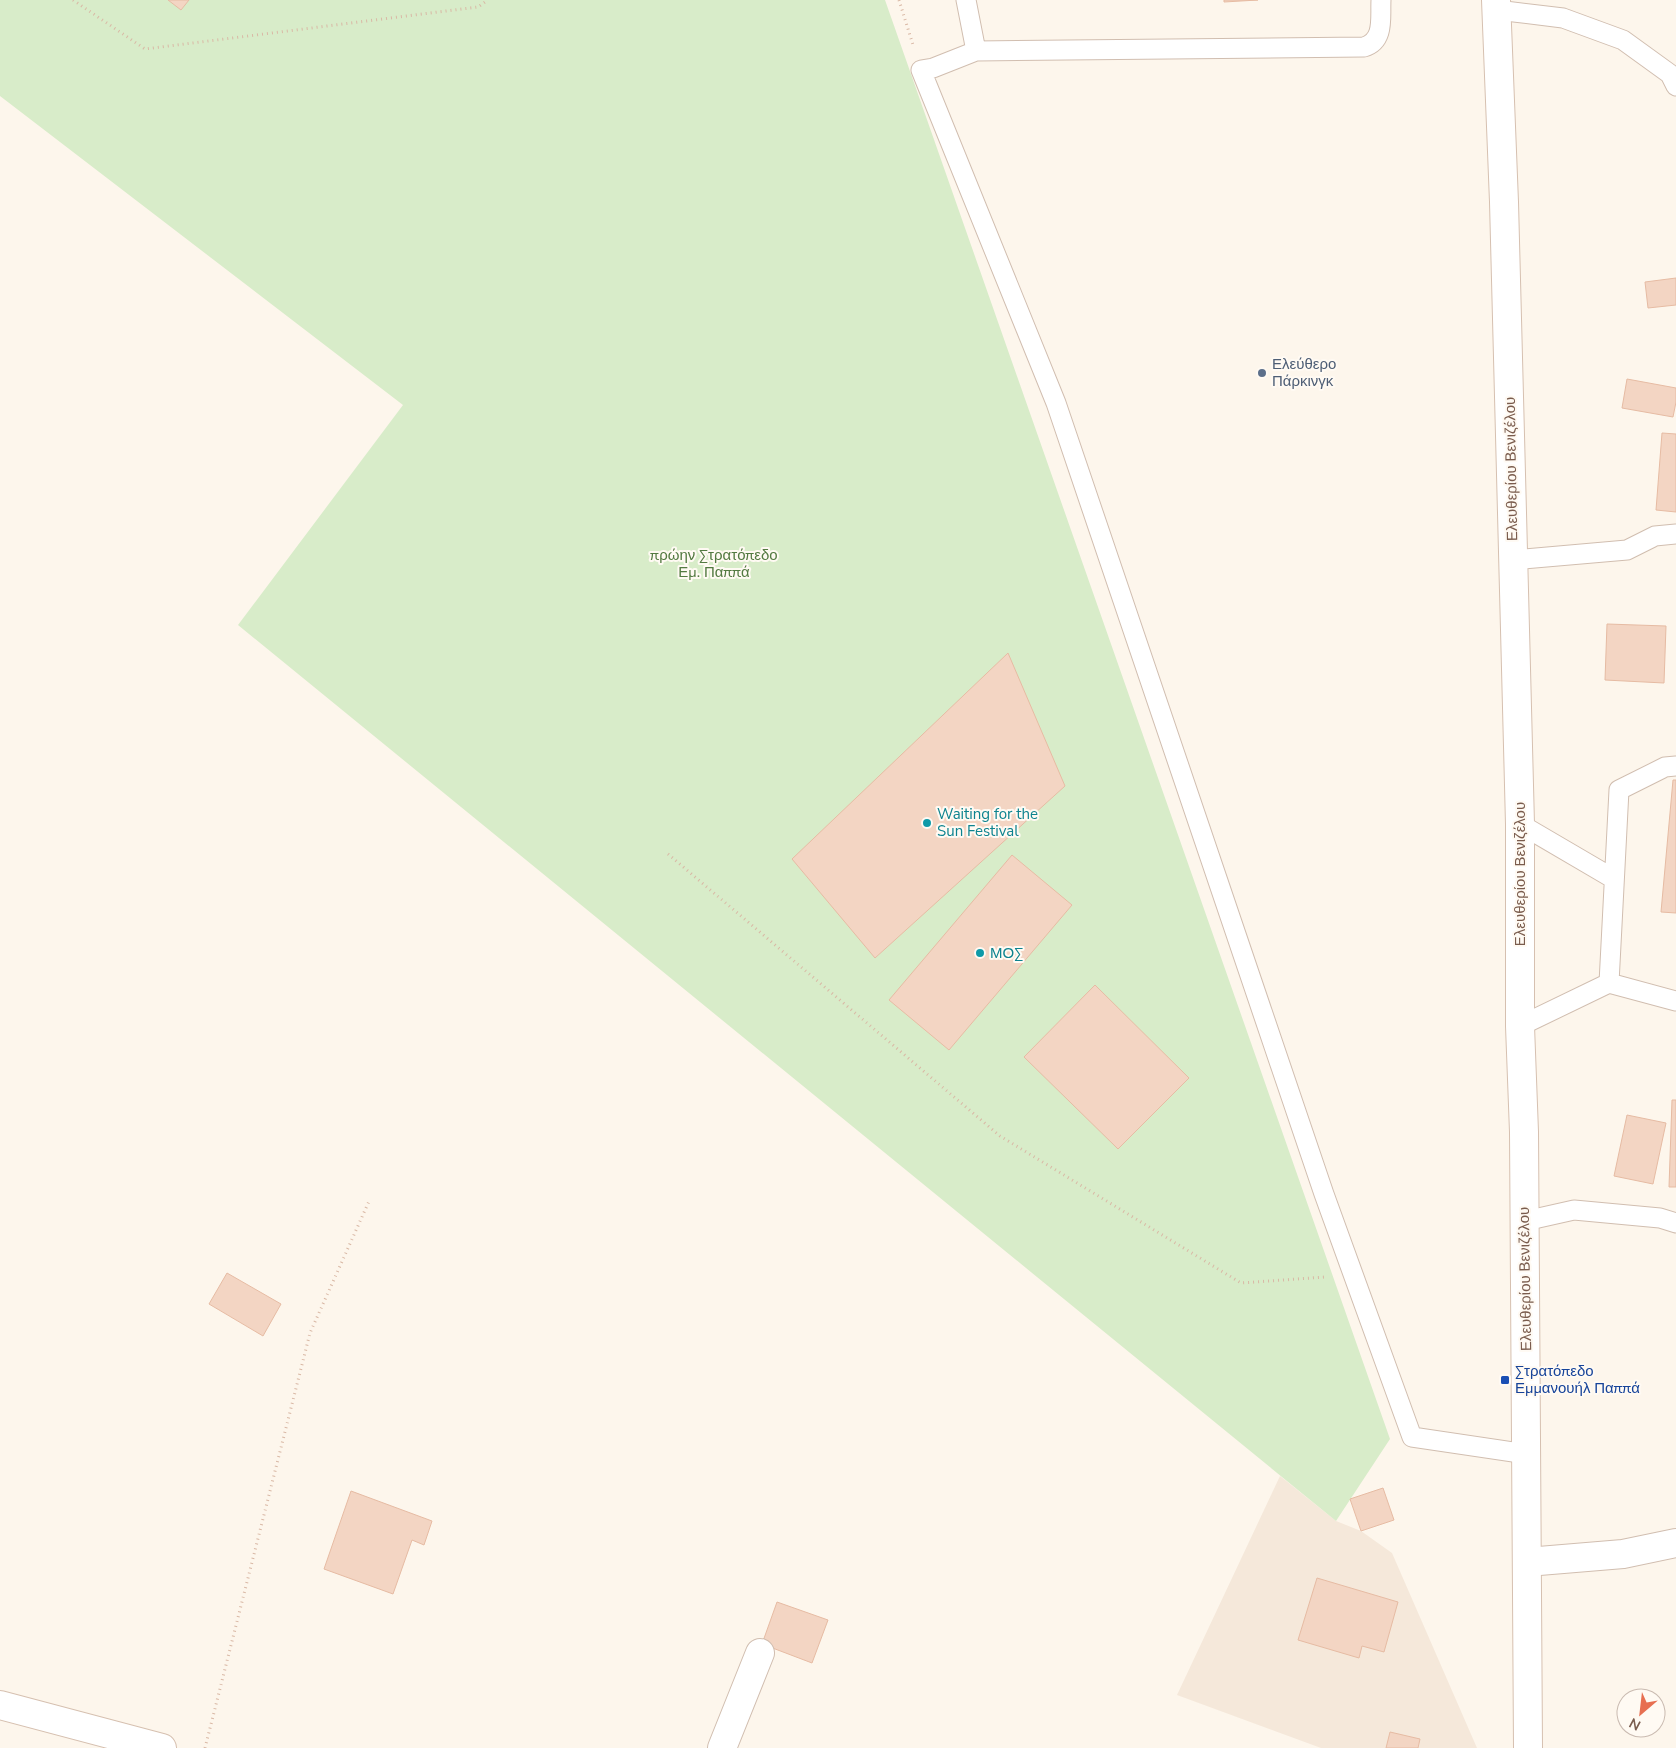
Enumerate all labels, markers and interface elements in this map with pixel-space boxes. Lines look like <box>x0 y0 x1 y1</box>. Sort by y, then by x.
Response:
place label: Ελεύθερο Πάρκινγκ <box>1272 354 1336 391</box>
marker: Ελεύθερο Πάρκινγκ <box>1256 367 1268 379</box>
street label: Ελευθερίου Βενιζέλου <box>1500 397 1522 541</box>
park label: πρώην Στρατόπεδο Εμ. Παππά <box>650 545 778 582</box>
street label: Ελευθερίου Βενιζέλου <box>1510 802 1530 946</box>
place label: Waiting for the Sun Festival <box>937 804 1038 841</box>
marker: Waiting for the Sun Festival <box>921 817 933 829</box>
place label: ΜΟΣ <box>990 943 1023 963</box>
marker: ΜΟΣ <box>974 947 986 959</box>
street label: Ελευθερίου Βενιζέλου <box>1514 1207 1536 1351</box>
place label: Στρατόπεδο Εμμανουήλ Παππά <box>1515 1361 1640 1398</box>
marker: Στρατόπεδο Εμμανουήλ Παππά <box>1499 1374 1511 1386</box>
north arrow <box>1616 1688 1666 1738</box>
text: N <box>1626 1713 1644 1735</box>

